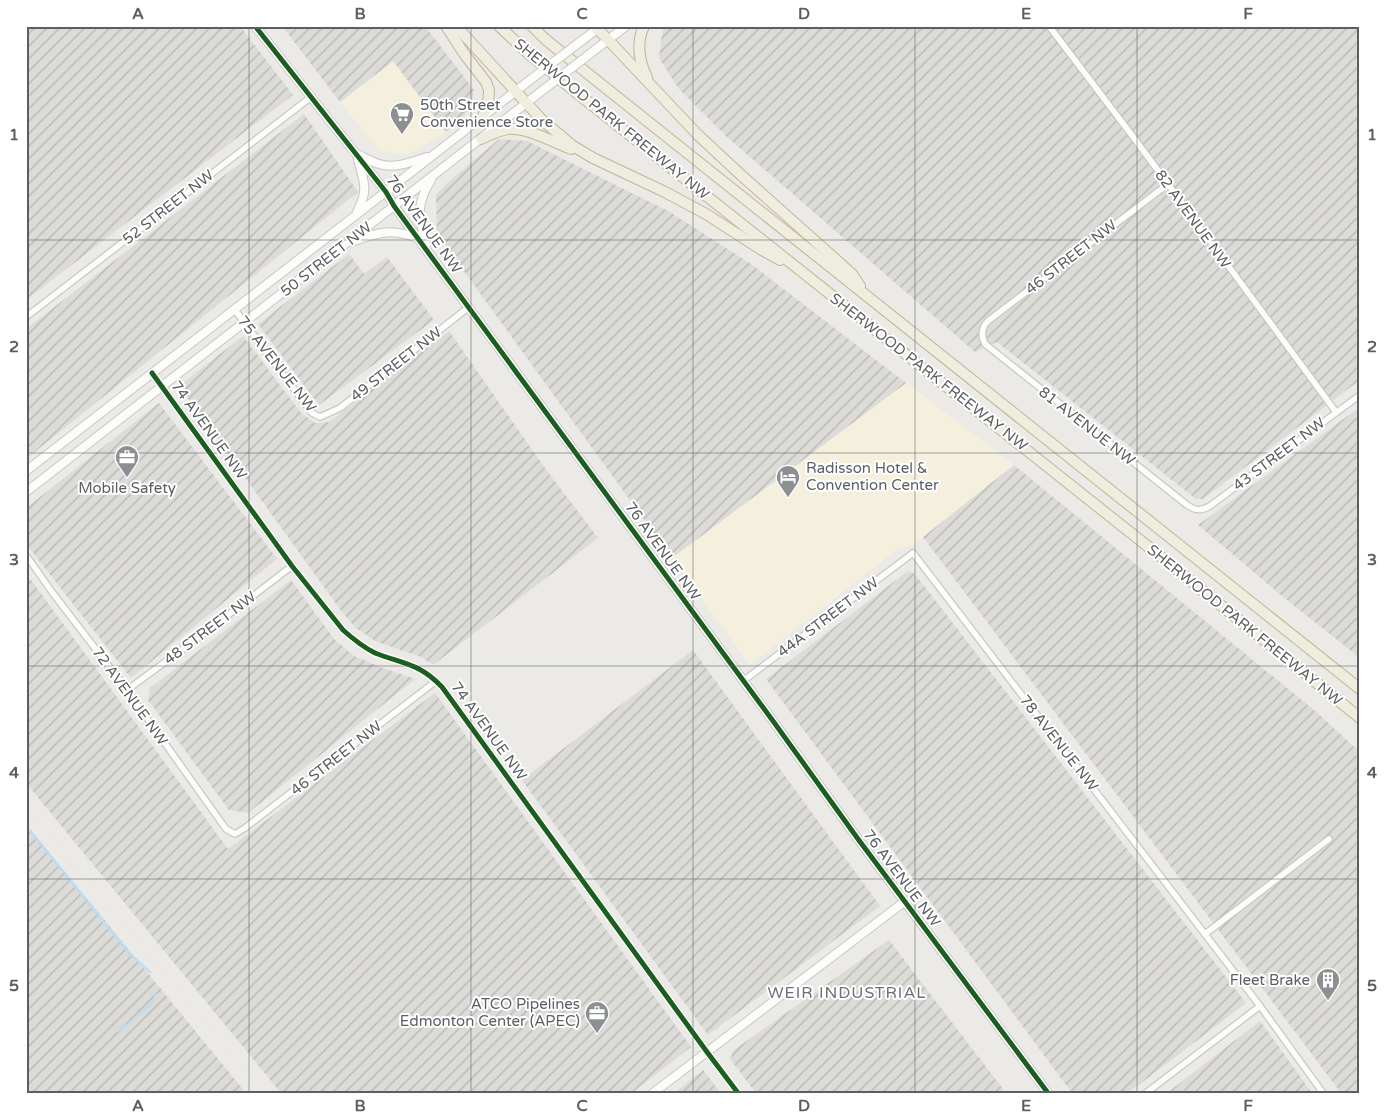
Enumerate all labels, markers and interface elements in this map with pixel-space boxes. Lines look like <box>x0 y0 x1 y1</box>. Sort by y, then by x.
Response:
text: A <box>132 4 144 24</box>
text: B <box>354 4 366 24</box>
text: C <box>576 4 588 24</box>
text: D <box>798 4 810 24</box>
text: E <box>1021 4 1031 24</box>
text: F <box>1243 4 1253 24</box>
street label: SHERWOOD PARK FREEWAY NW <box>511 35 713 203</box>
place label: 50th Street Convenience Store <box>420 96 553 131</box>
supermarket icon: 50th Street Convenience Store <box>389 101 415 135</box>
text: 1 <box>9 125 19 145</box>
text: 1 <box>1367 125 1377 145</box>
street label: 52 STREET NW <box>119 166 217 248</box>
street label: 82 AVENUE NW <box>1151 166 1235 272</box>
street label: 76 AVENUE NW <box>382 171 466 277</box>
street label: 46 STREET NW <box>1022 216 1120 298</box>
street label: 50 STREET NW <box>277 218 375 300</box>
street label: SHERWOOD PARK FREEWAY NW <box>827 289 1031 455</box>
street label: 75 AVENUE NW <box>234 312 320 416</box>
street label: 49 STREET NW <box>347 323 445 405</box>
text: 2 <box>9 337 19 357</box>
text: 2 <box>1367 337 1377 357</box>
street label: 74 AVENUE NW <box>167 377 251 483</box>
street label: 81 AVENUE NW <box>1035 383 1139 469</box>
street label: 43 STREET NW <box>1229 414 1329 494</box>
office icon: Mobile Safety <box>114 444 140 478</box>
place label: Radisson Hotel & Convention Center <box>806 459 939 494</box>
hotel icon: Radisson Hotel & Convention Center <box>775 464 801 498</box>
place label: Mobile Safety <box>78 479 176 497</box>
street label: 76 AVENUE NW <box>621 498 705 604</box>
street label: SHERWOOD PARK FREEWAY NW <box>1144 541 1346 709</box>
text: 3 <box>9 550 19 570</box>
text: 3 <box>1367 550 1377 570</box>
street label: 44A STREET NW <box>774 573 882 661</box>
street label: 48 STREET NW <box>160 588 260 668</box>
street label: 72 AVENUE NW <box>88 643 172 749</box>
street label: 74 AVENUE NW <box>447 678 531 784</box>
street label: 78 AVENUE NW <box>1016 691 1102 795</box>
street label: 46 STREET NW <box>287 717 385 799</box>
text: 4 <box>9 763 19 783</box>
text: 4 <box>1367 763 1377 783</box>
street label: 76 AVENUE NW <box>859 826 945 930</box>
building icon: Fleet Brake <box>1315 967 1341 1001</box>
place label: Fleet Brake <box>1230 971 1310 989</box>
text: 5 <box>9 976 19 996</box>
text: 5 <box>1367 976 1377 996</box>
district label: WEIR INDUSTRIAL <box>767 983 927 1003</box>
place label: ATCO Pipelines Edmonton Center (APEC) <box>400 995 580 1030</box>
office icon: ATCO Pipelines Edmonton Center (APEC) <box>584 1000 610 1034</box>
text: A <box>132 1096 144 1116</box>
text: B <box>354 1096 366 1116</box>
text: C <box>576 1096 588 1116</box>
text: D <box>798 1096 810 1116</box>
text: E <box>1021 1096 1031 1116</box>
text: F <box>1243 1096 1253 1116</box>

